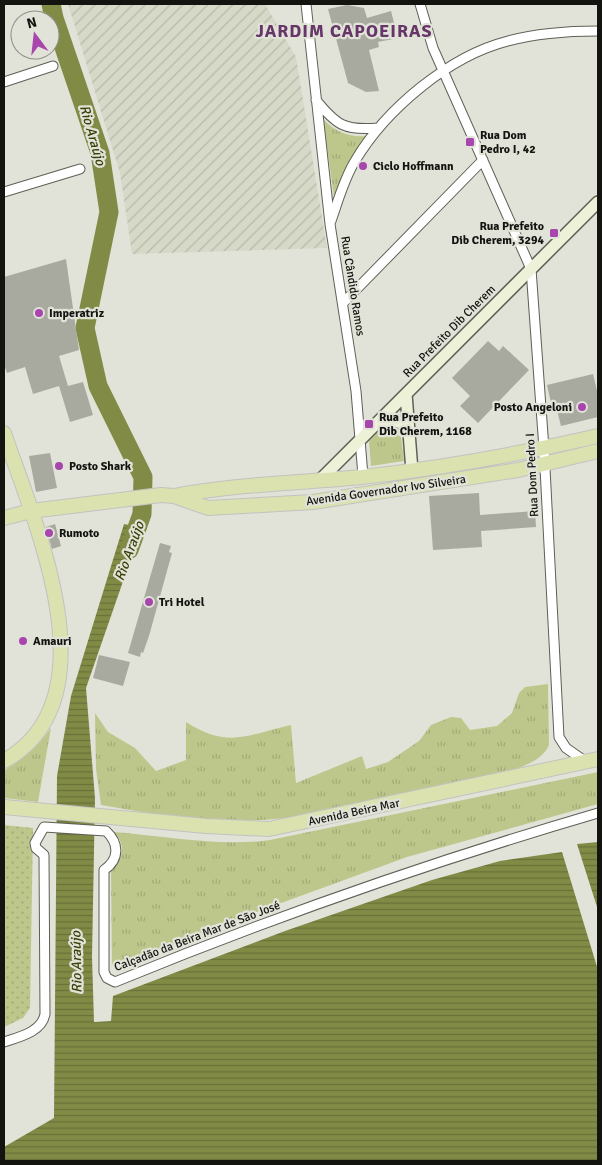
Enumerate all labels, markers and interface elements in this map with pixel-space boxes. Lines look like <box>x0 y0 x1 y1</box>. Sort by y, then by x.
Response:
north arrow <box>10 10 60 60</box>
text: N <box>25 13 39 32</box>
district label: JARDIM CAPOEIRAS <box>255 20 433 42</box>
water label: Rio Araújo <box>76 103 109 168</box>
place label: Rua Dom Pedro I, 42 <box>480 128 536 157</box>
marker: Rua Dom Pedro I, 42 <box>464 136 476 148</box>
place label: Ciclo Hoffmann <box>373 159 454 174</box>
marker: Ciclo Hoffmann <box>357 160 369 172</box>
place label: Rua Prefeito Dib Cherem, 3294 <box>451 219 545 248</box>
marker: Rua Prefeito Dib Cherem, 3294 <box>548 227 560 239</box>
street label: Rua Cândido Ramos <box>337 235 368 337</box>
street label: Rua Prefeito Dib Cherem <box>400 282 499 381</box>
place label: Imperatriz <box>49 306 105 321</box>
marker: Imperatriz <box>33 307 45 319</box>
place label: Posto Angeloni <box>494 400 572 415</box>
marker: Posto Angeloni <box>576 401 588 413</box>
place label: Rua Prefeito Dib Cherem, 1168 <box>379 410 472 439</box>
marker: Rua Prefeito Dib Cherem, 1168 <box>363 418 375 430</box>
street label: Rua Dom Pedro I <box>523 433 542 517</box>
place label: Posto Shark <box>69 459 132 474</box>
marker: Posto Shark <box>53 460 65 472</box>
street label: Avenida Governador Ivo Silveira <box>305 472 467 509</box>
water label: Rio Araújo <box>111 518 148 583</box>
place label: Rumoto <box>59 526 99 541</box>
marker: Rumoto <box>43 527 55 539</box>
place label: Tri Hotel <box>159 595 205 610</box>
marker: Tri Hotel <box>143 596 155 608</box>
place label: Amauri <box>33 634 72 649</box>
marker: Amauri <box>17 635 29 647</box>
street label: Avenida Beira Mar <box>307 795 402 830</box>
street label: Calçadão da Beira Mar de São José <box>112 898 282 975</box>
water label: Rio Araújo <box>67 930 86 993</box>

